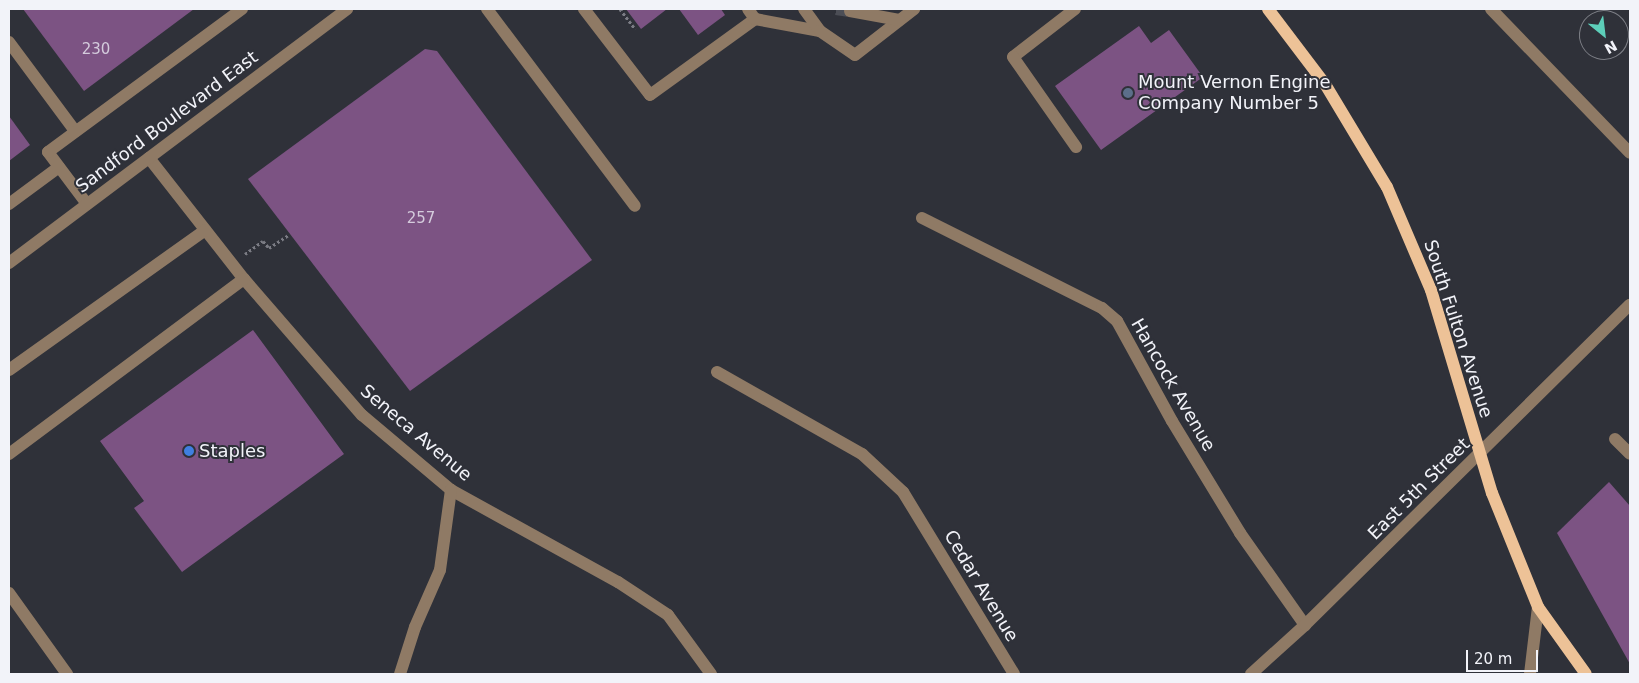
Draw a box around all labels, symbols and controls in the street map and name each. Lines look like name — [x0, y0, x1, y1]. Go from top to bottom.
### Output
north arrow — [1579, 10, 1629, 60]
text: N — [1602, 37, 1620, 57]
house number: 230 — [82, 41, 110, 59]
street label: Sandford Boulevard East — [72, 46, 262, 198]
place label: Mount Vernon Engine Company Number 5 — [1138, 72, 1330, 115]
marker: Mount Vernon Engine Company Number 5 — [1122, 87, 1134, 99]
house number: 257 — [407, 210, 435, 228]
street label: South Fulton Avenue — [1419, 237, 1497, 421]
street label: Hancock Avenue — [1126, 315, 1220, 455]
street label: Seneca Avenue — [356, 380, 476, 486]
street label: East 5th Street — [1364, 434, 1474, 544]
place label: Staples — [199, 440, 265, 462]
marker: Staples — [183, 445, 195, 457]
street label: Cedar Avenue — [939, 526, 1023, 646]
scale bar — [1469, 640, 1542, 672]
text: 20 m — [1474, 650, 1512, 668]

